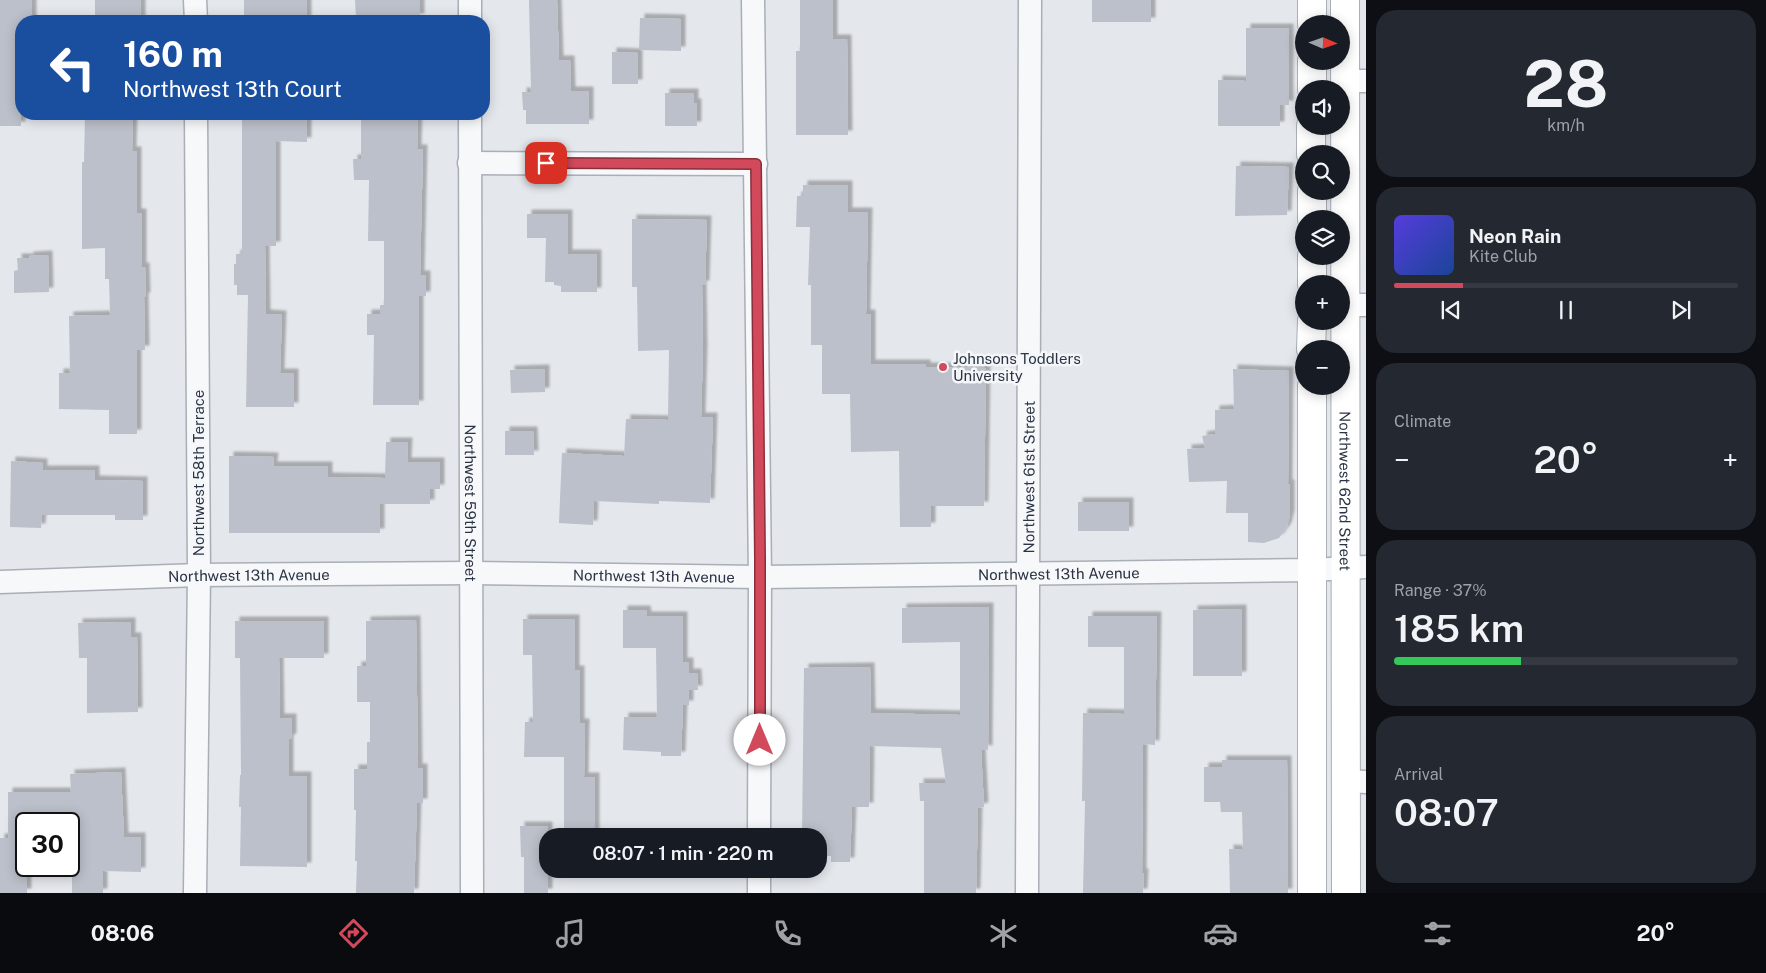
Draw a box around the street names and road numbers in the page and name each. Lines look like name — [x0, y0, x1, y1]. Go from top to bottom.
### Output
street label: Northwest 58th Terrace — [190, 390, 207, 556]
street label: Northwest 61st Street — [1020, 400, 1037, 553]
street label: Northwest 62nd Street — [1337, 411, 1354, 571]
street label: Northwest 59th Street — [462, 424, 480, 582]
street label: Northwest 13th Avenue — [978, 564, 1140, 583]
street label: Northwest 13th Avenue — [168, 566, 330, 585]
street label: Northwest 13th Avenue — [573, 566, 735, 585]

